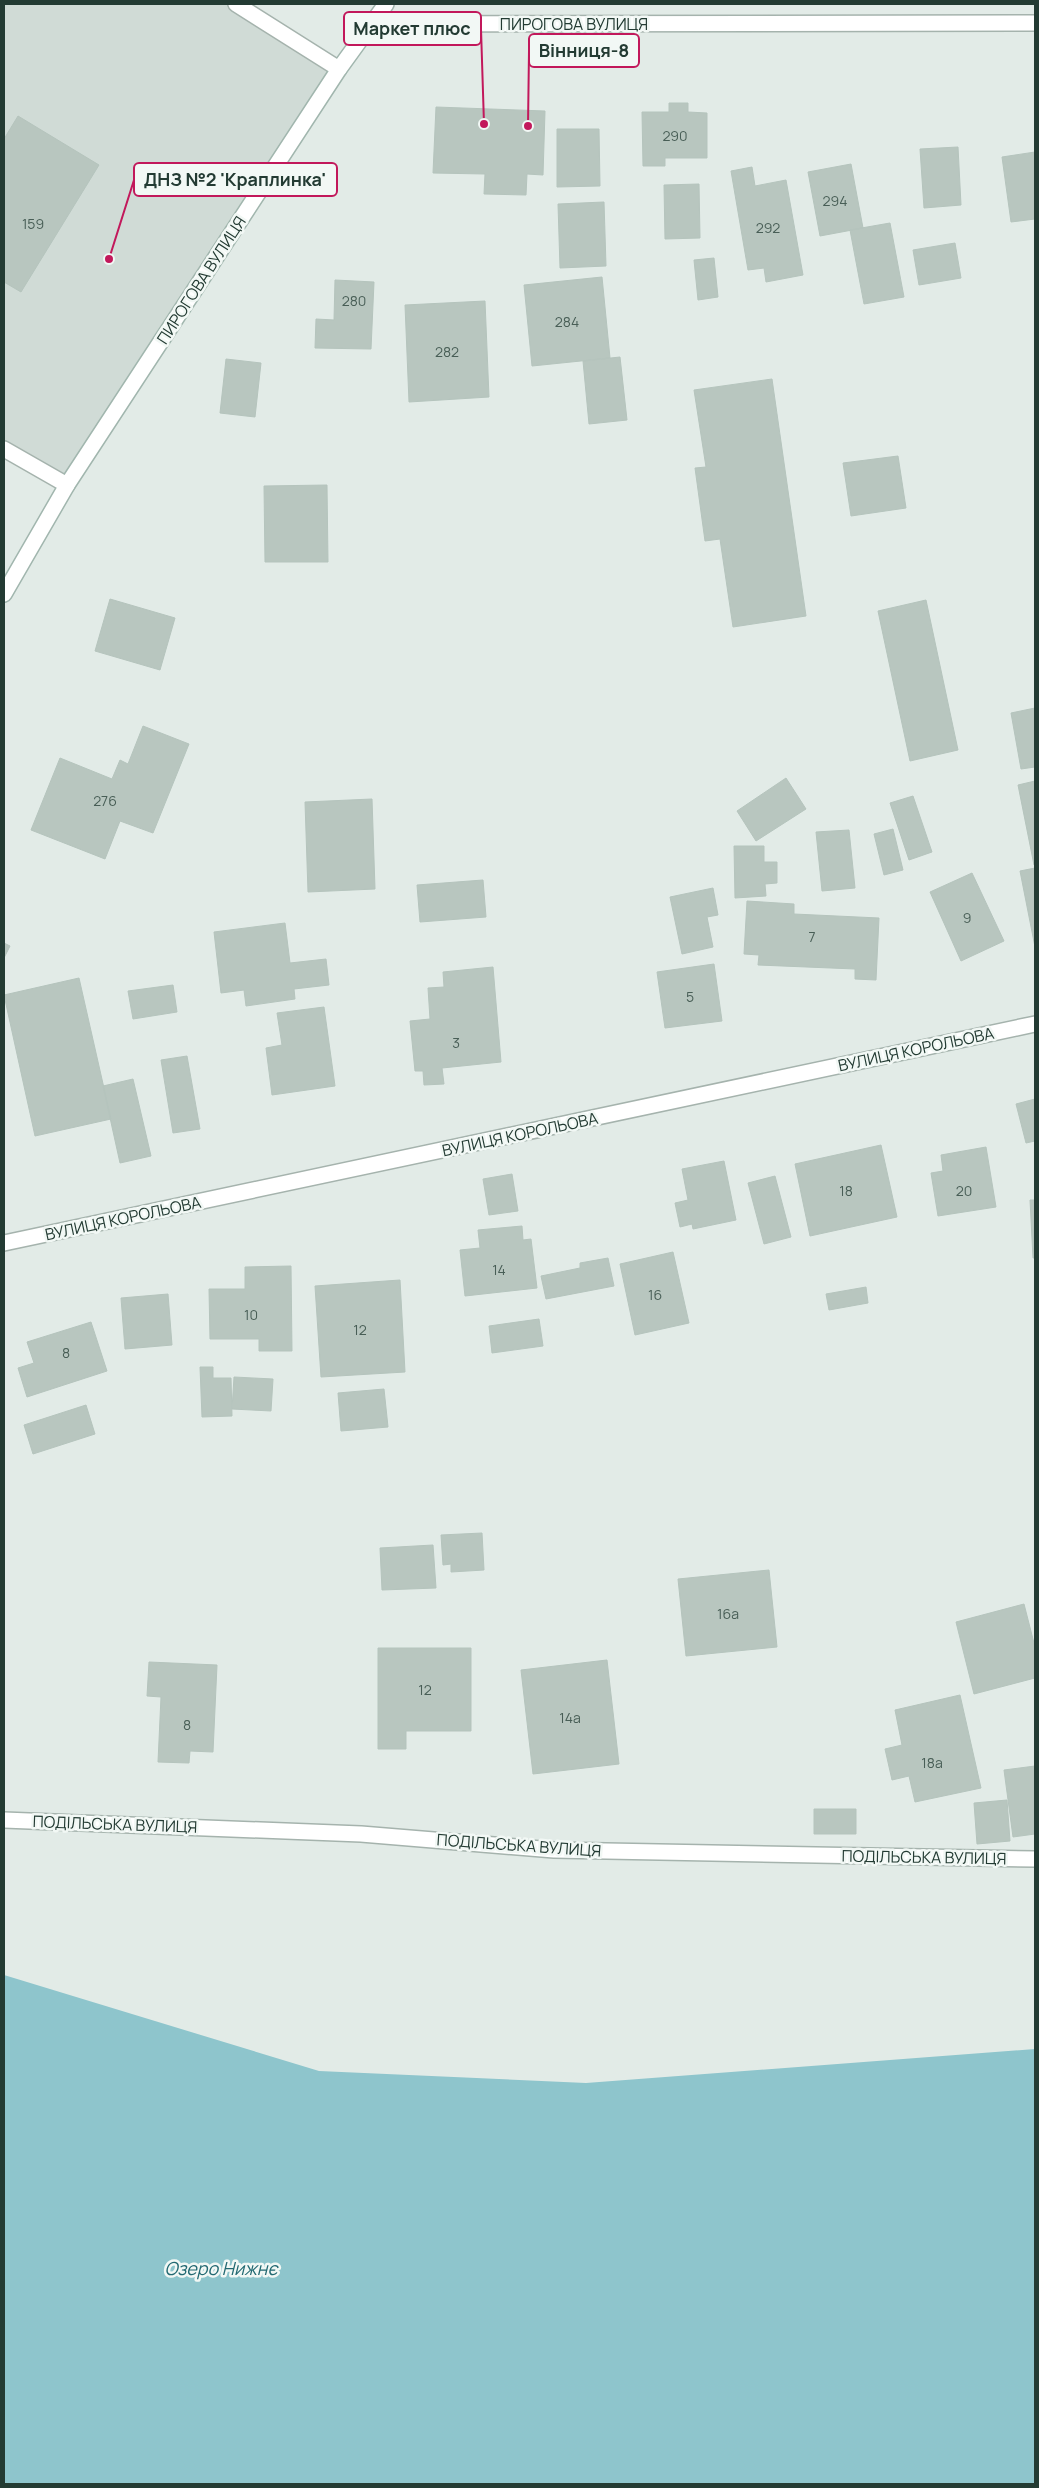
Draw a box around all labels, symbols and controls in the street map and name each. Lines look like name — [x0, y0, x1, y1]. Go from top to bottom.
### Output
callout: Маркет плюс — [344, 12, 481, 45]
street label: ПИРОГОВА ВУЛИЦЯ — [500, 13, 648, 35]
text: Маркет плюс — [353, 16, 471, 40]
callout: Вінниця-8 — [529, 34, 639, 67]
text: Вінниця-8 — [539, 38, 629, 62]
house number: 290 — [662, 126, 688, 145]
callout: ДНЗ №2 'Краплинка' — [134, 163, 337, 196]
text: ДНЗ №2 'Краплинка' — [144, 167, 326, 191]
house number: 294 — [823, 191, 847, 210]
street label: ПИРОГОВА ВУЛИЦЯ — [151, 212, 251, 348]
house number: 159 — [22, 214, 44, 233]
house number: 292 — [756, 218, 780, 237]
house number: 280 — [342, 291, 366, 310]
house number: 284 — [555, 312, 579, 331]
house number: 282 — [435, 342, 459, 361]
house number: 276 — [93, 791, 117, 810]
house number: 9 — [963, 908, 971, 927]
house number: 7 — [808, 927, 816, 946]
house number: 5 — [686, 987, 694, 1006]
street label: ВУЛИЦЯ КОРОЛЬОВА — [836, 1022, 996, 1076]
house number: 3 — [452, 1033, 460, 1052]
street label: ВУЛИЦЯ КОРОЛЬОВА — [440, 1107, 600, 1161]
house number: 18 — [839, 1181, 853, 1200]
house number: 20 — [956, 1181, 972, 1200]
street label: ВУЛИЦЯ КОРОЛЬОВА — [43, 1191, 203, 1245]
house number: 14 — [492, 1260, 506, 1279]
house number: 16 — [648, 1285, 662, 1304]
house number: 10 — [244, 1305, 258, 1324]
house number: 12 — [353, 1320, 367, 1339]
house number: 8 — [62, 1343, 70, 1362]
house number: 16а — [717, 1604, 739, 1623]
house number: 12 — [418, 1680, 432, 1699]
house number: 14а — [559, 1708, 581, 1727]
house number: 8 — [183, 1715, 191, 1734]
house number: 18а — [921, 1753, 943, 1772]
street label: ПОДІЛЬСЬКА ВУЛИЦЯ — [32, 1810, 198, 1838]
street label: ПОДІЛЬСЬКА ВУЛИЦЯ — [436, 1828, 602, 1862]
street label: ПОДІЛЬСЬКА ВУЛИЦЯ — [841, 1845, 1007, 1869]
water label: Озеро Нижнє — [165, 2256, 280, 2280]

